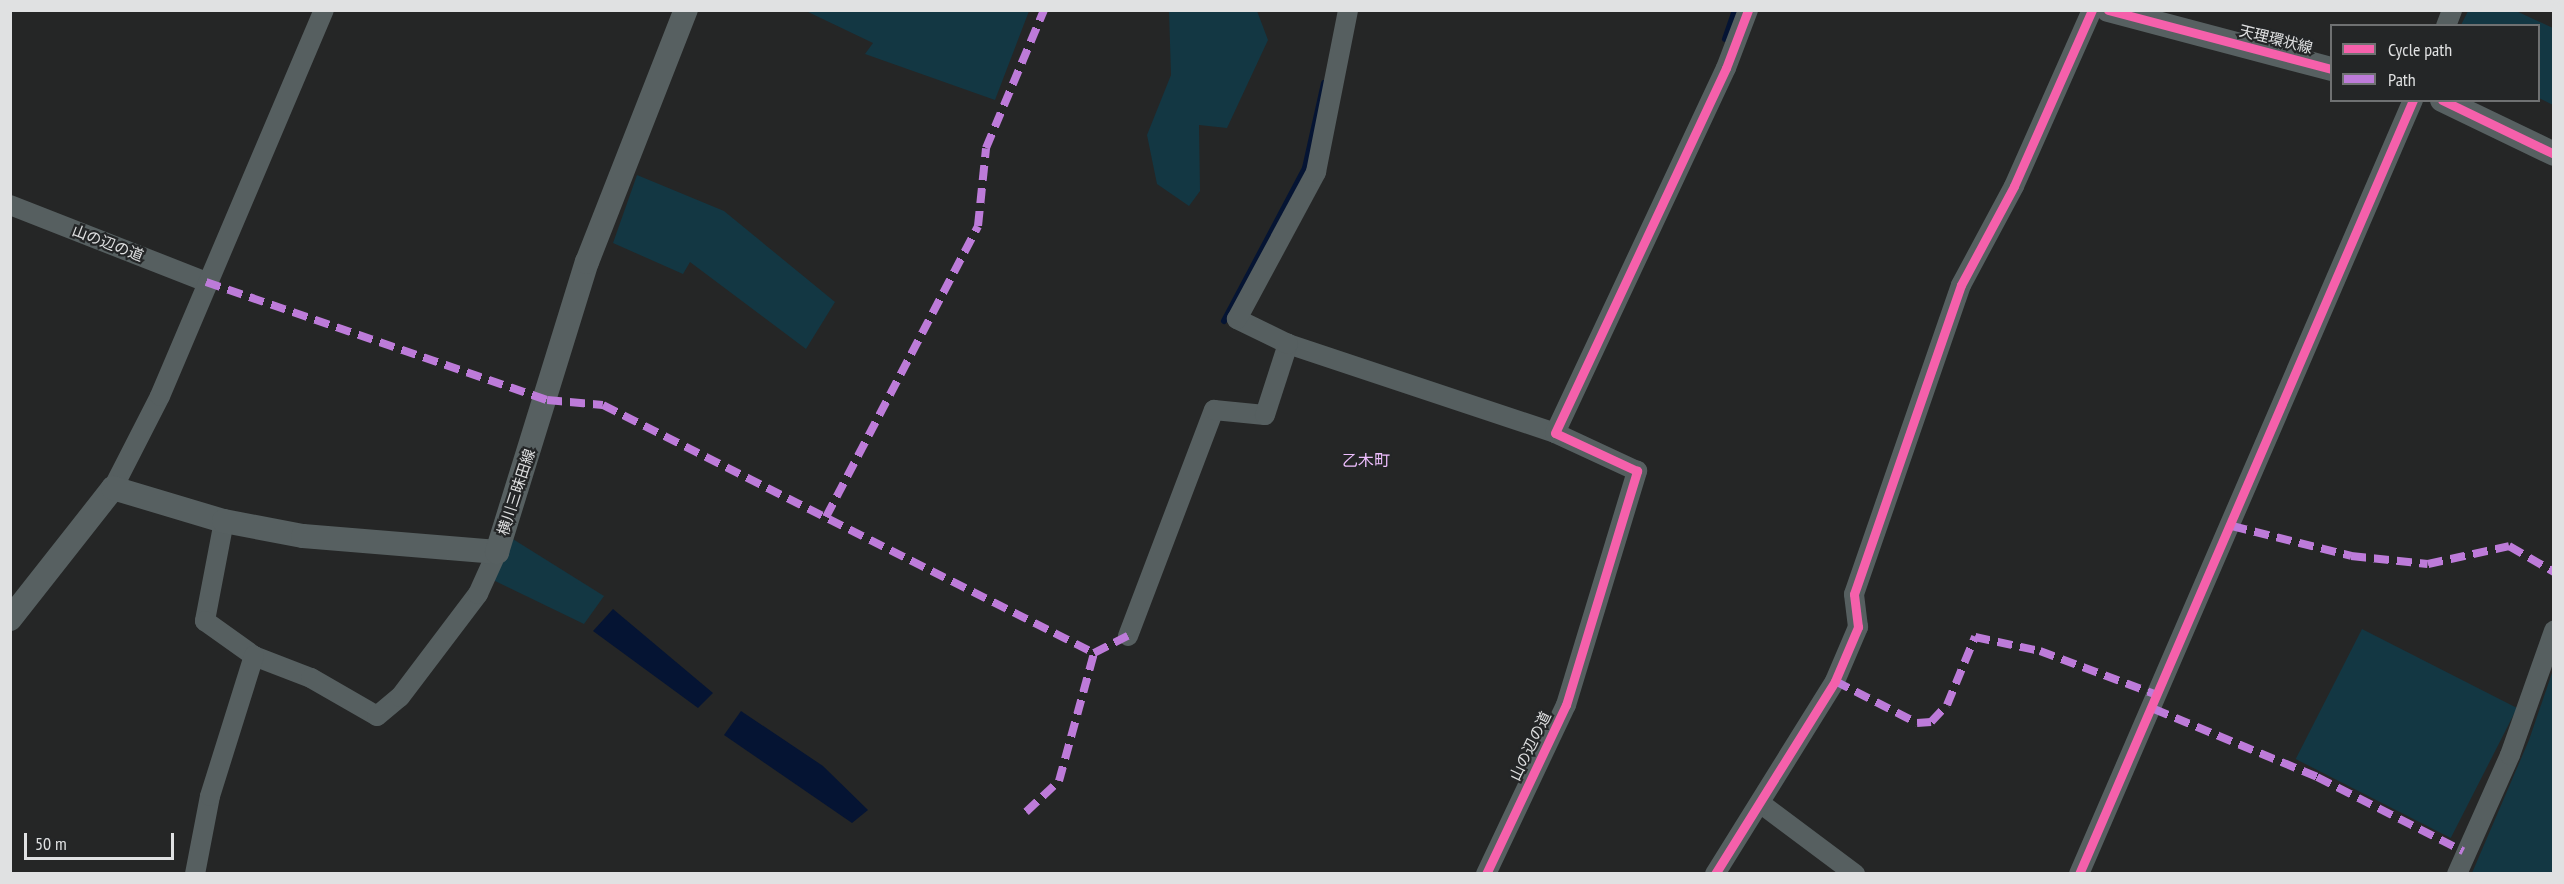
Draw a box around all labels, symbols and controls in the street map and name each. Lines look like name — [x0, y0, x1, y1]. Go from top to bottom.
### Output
street label: 天理環状線 — [2237, 21, 2315, 57]
legend — [2330, 24, 2540, 102]
text: Cycle path — [2388, 38, 2452, 61]
text: Path — [2388, 68, 2416, 91]
street label: 山の辺の道 — [70, 221, 146, 265]
street label: 横川三昧田線 — [494, 446, 538, 538]
district label: 乙木町 — [1342, 450, 1390, 470]
street label: 山の辺の道 — [1505, 708, 1555, 784]
scale bar — [27, 821, 177, 859]
text: 50 m — [35, 832, 67, 855]

